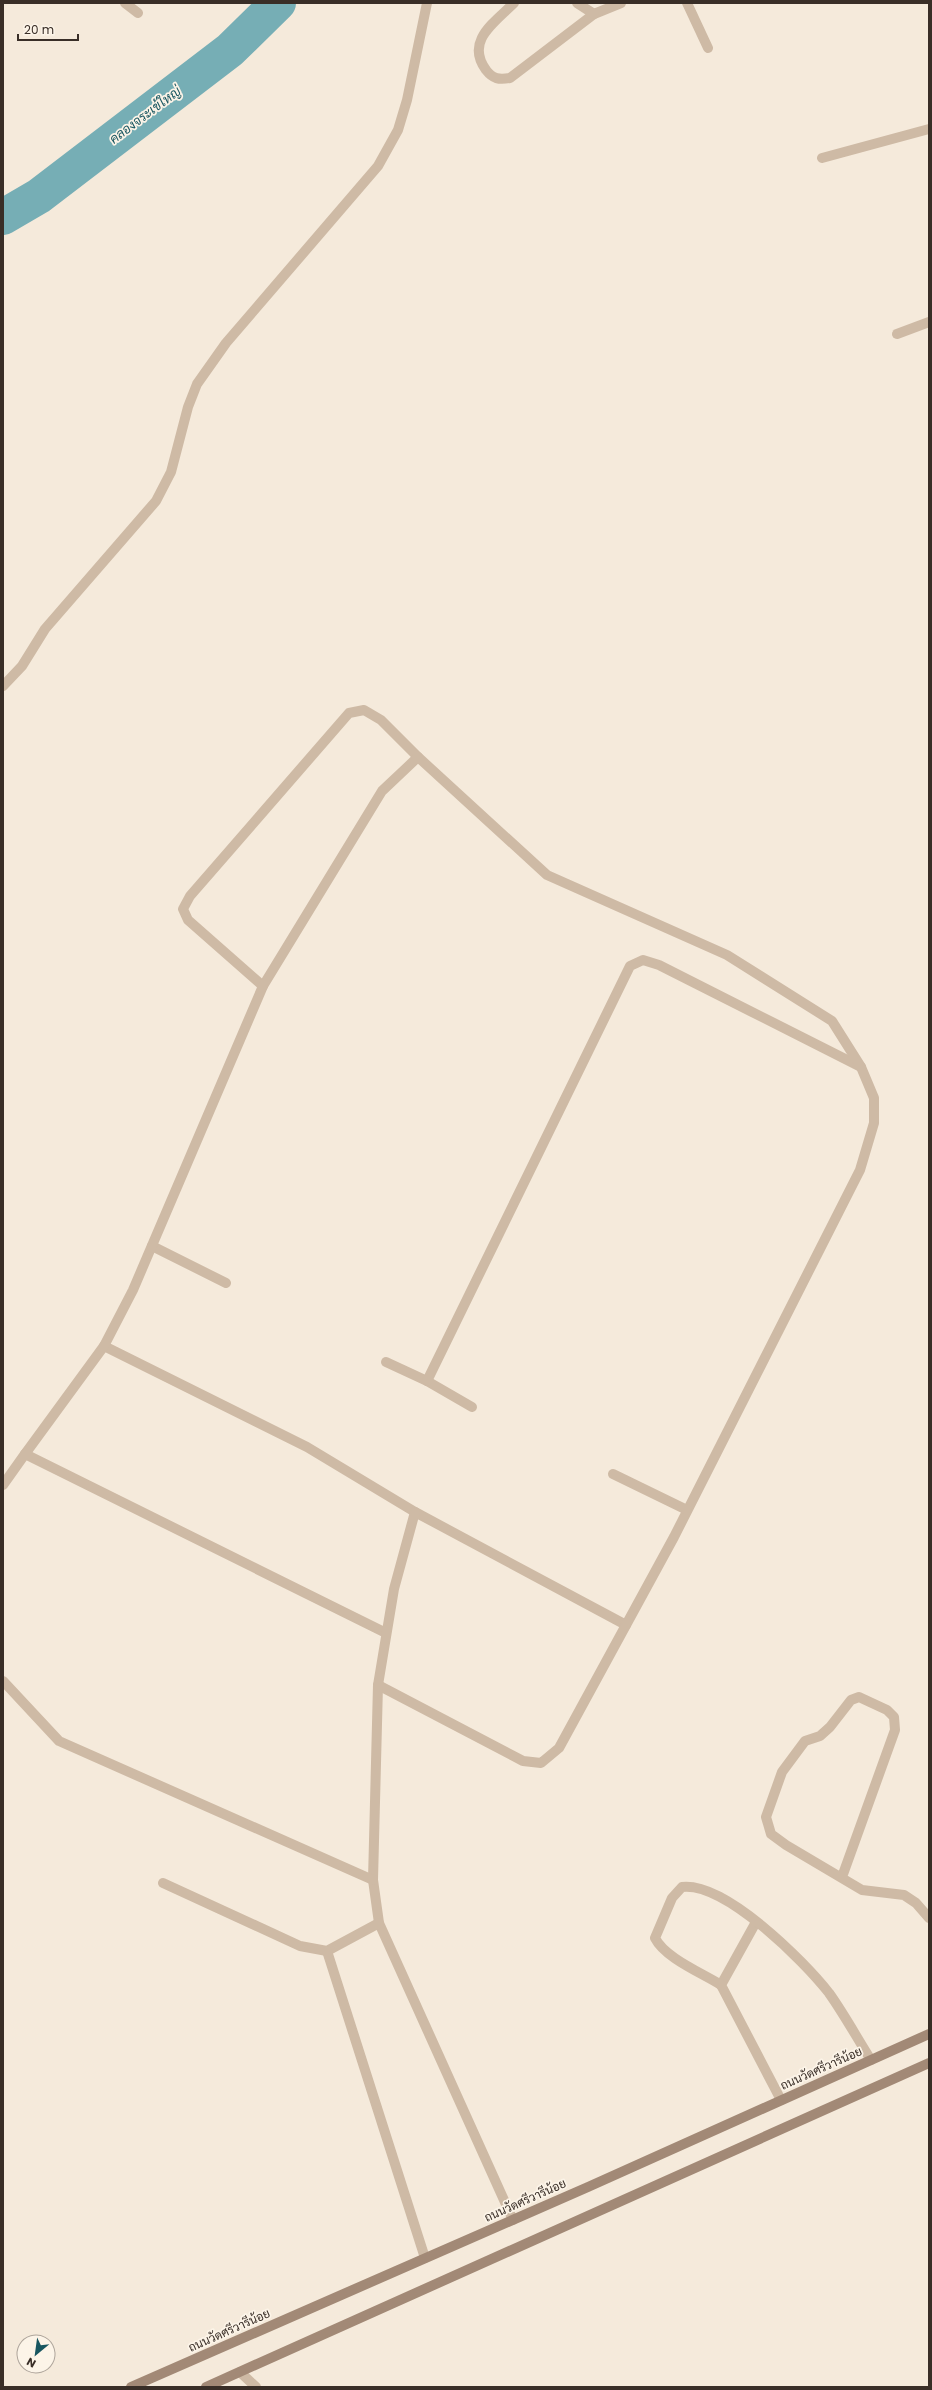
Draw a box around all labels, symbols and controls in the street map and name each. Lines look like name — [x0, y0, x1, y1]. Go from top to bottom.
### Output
scale bar — [18, 16, 78, 42]
text: 20 m — [24, 21, 54, 38]
water label: คลองจระเข้ใหญ่ — [105, 81, 186, 148]
street label: ถนนวัดศรีวารีน้อย — [777, 2042, 865, 2094]
street label: ถนนวัดศรีวารีน้อย — [481, 2174, 569, 2226]
street label: ถนนวัดศรีวารีน้อย — [185, 2304, 273, 2356]
north arrow — [16, 2334, 56, 2374]
text: N — [24, 2354, 39, 2372]

